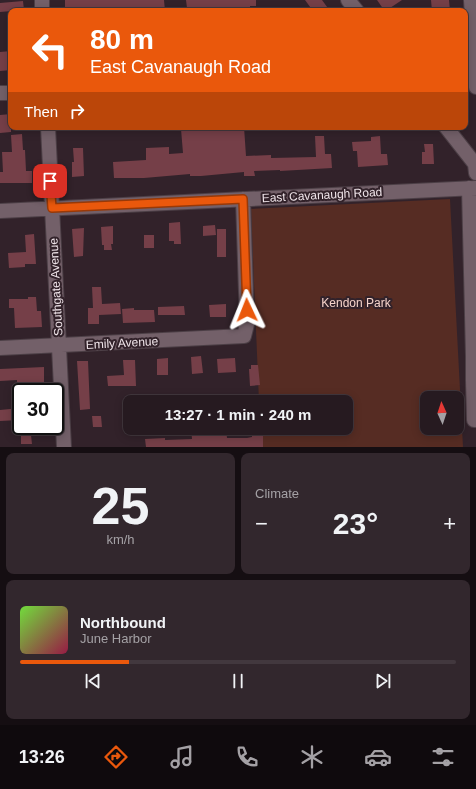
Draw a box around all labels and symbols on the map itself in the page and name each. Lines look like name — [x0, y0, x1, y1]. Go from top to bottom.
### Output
pin — [33, 164, 67, 198]
street label: East Cavanaugh Road — [261, 185, 383, 205]
street label: Southgate Avenue — [46, 237, 66, 336]
position arrow — [226, 289, 268, 331]
park label: Kendon Park — [321, 296, 392, 310]
street label: Emily Avenue — [85, 334, 159, 352]
speed limit sign: 30 — [12, 383, 64, 435]
north arrow — [420, 391, 464, 435]

